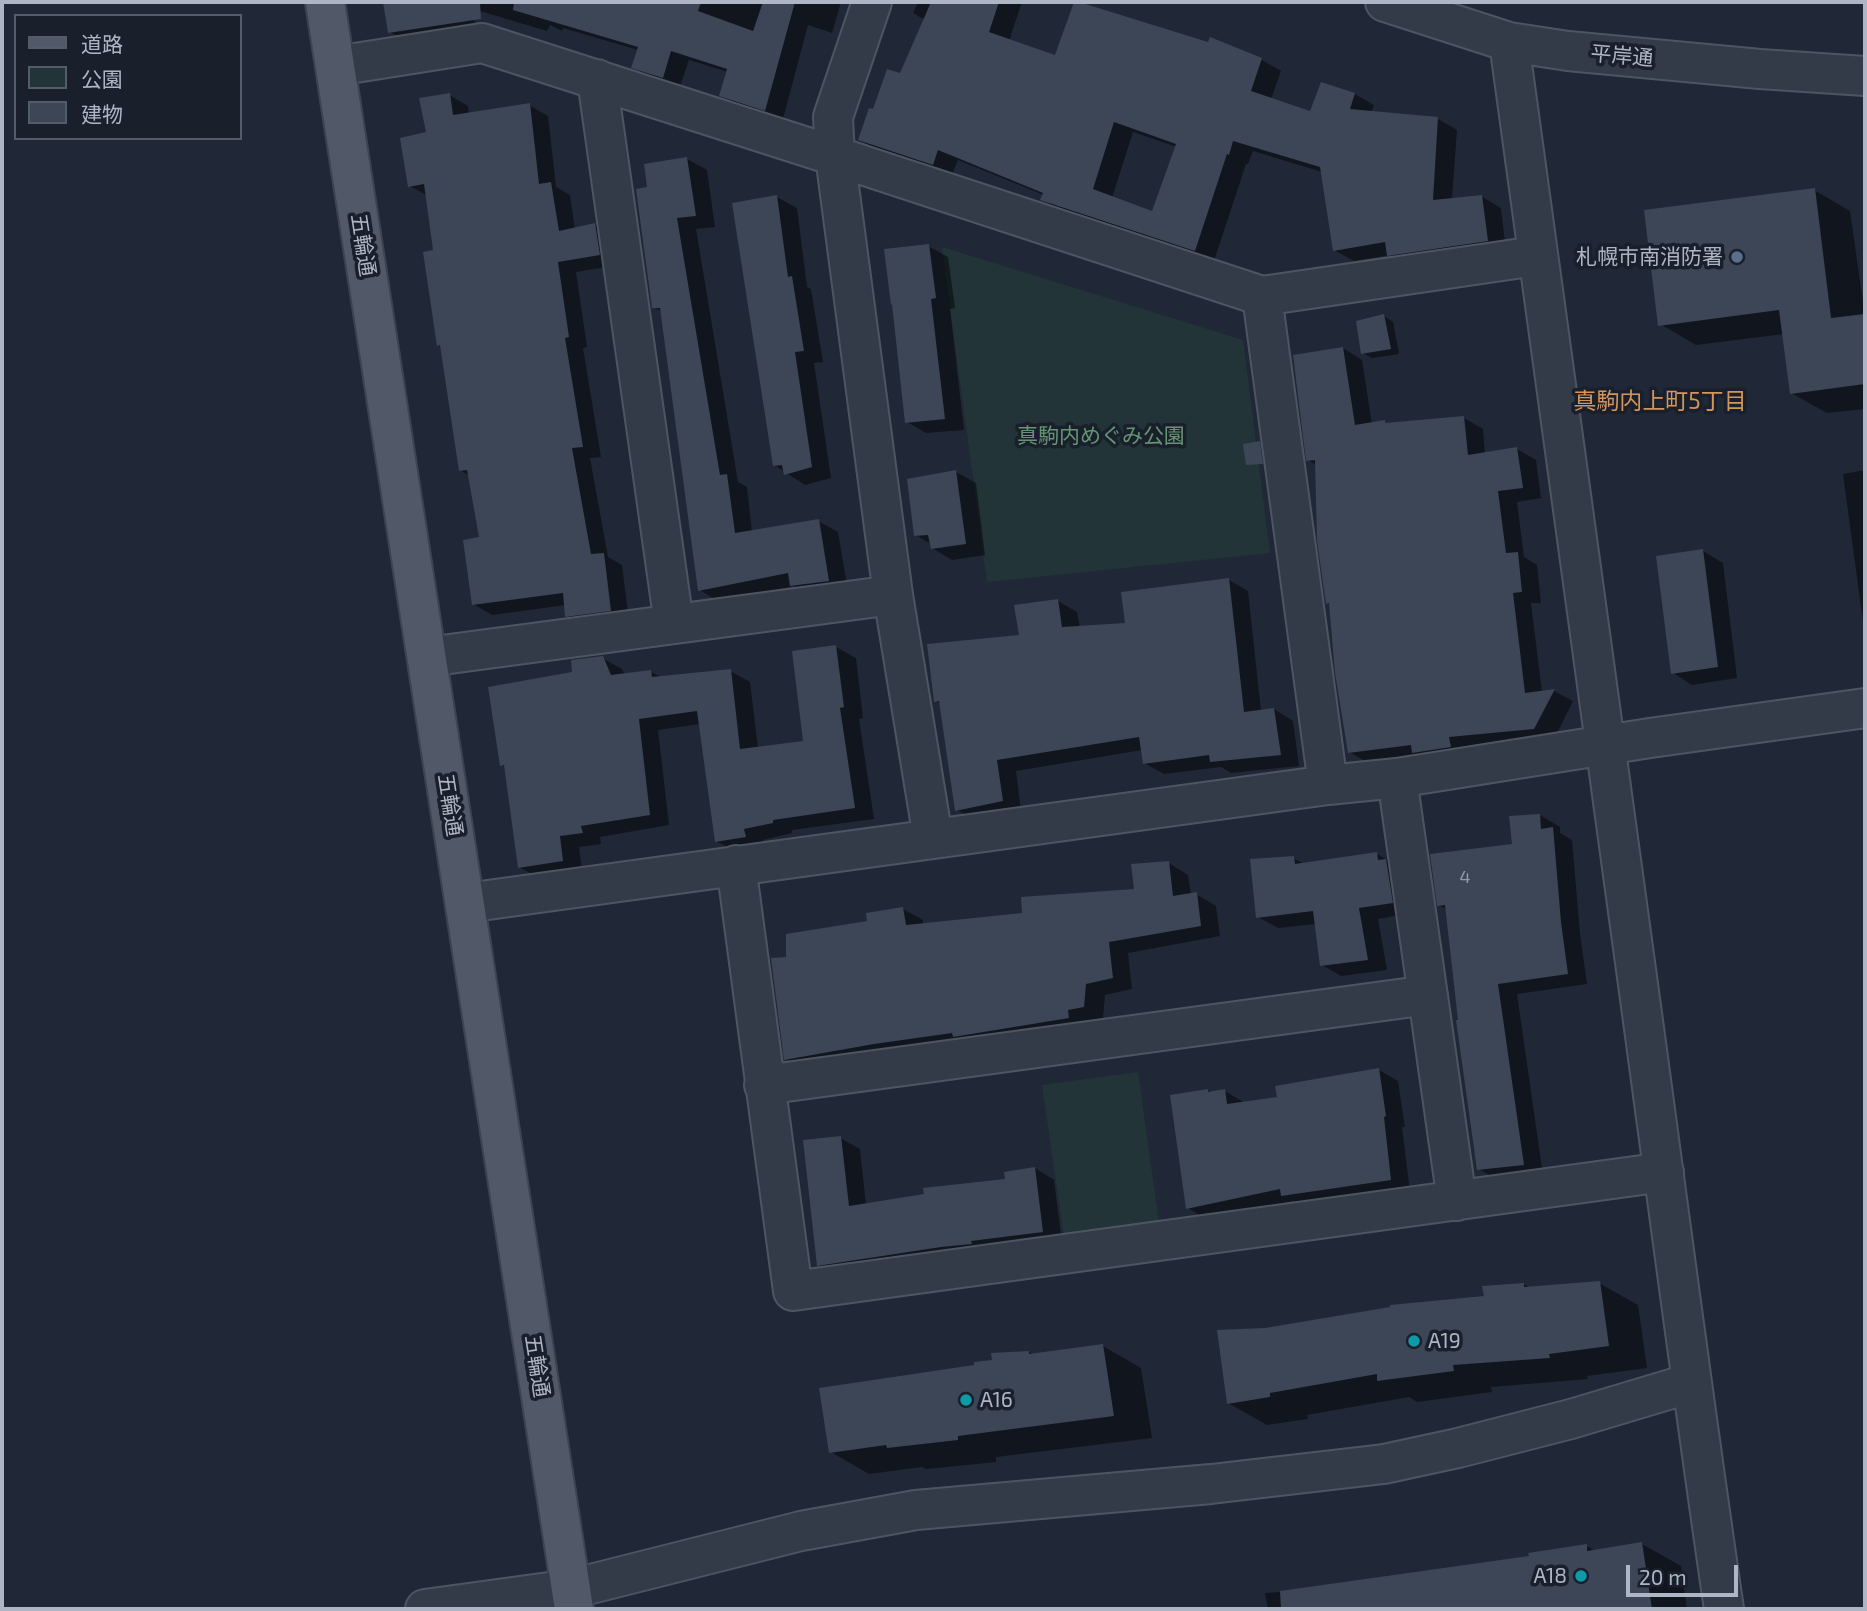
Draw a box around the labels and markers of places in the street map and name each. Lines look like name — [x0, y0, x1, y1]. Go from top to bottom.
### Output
place label: 札幌市南消防署 — [1576, 244, 1723, 270]
marker: 札幌市南消防署 — [1729, 249, 1745, 265]
place label: A19 — [1428, 1328, 1461, 1354]
marker: A19 — [1406, 1333, 1422, 1349]
place label: A16 — [980, 1387, 1013, 1413]
marker: A16 — [958, 1392, 974, 1408]
place label: A18 — [1534, 1563, 1567, 1589]
marker: A18 — [1573, 1568, 1589, 1584]

